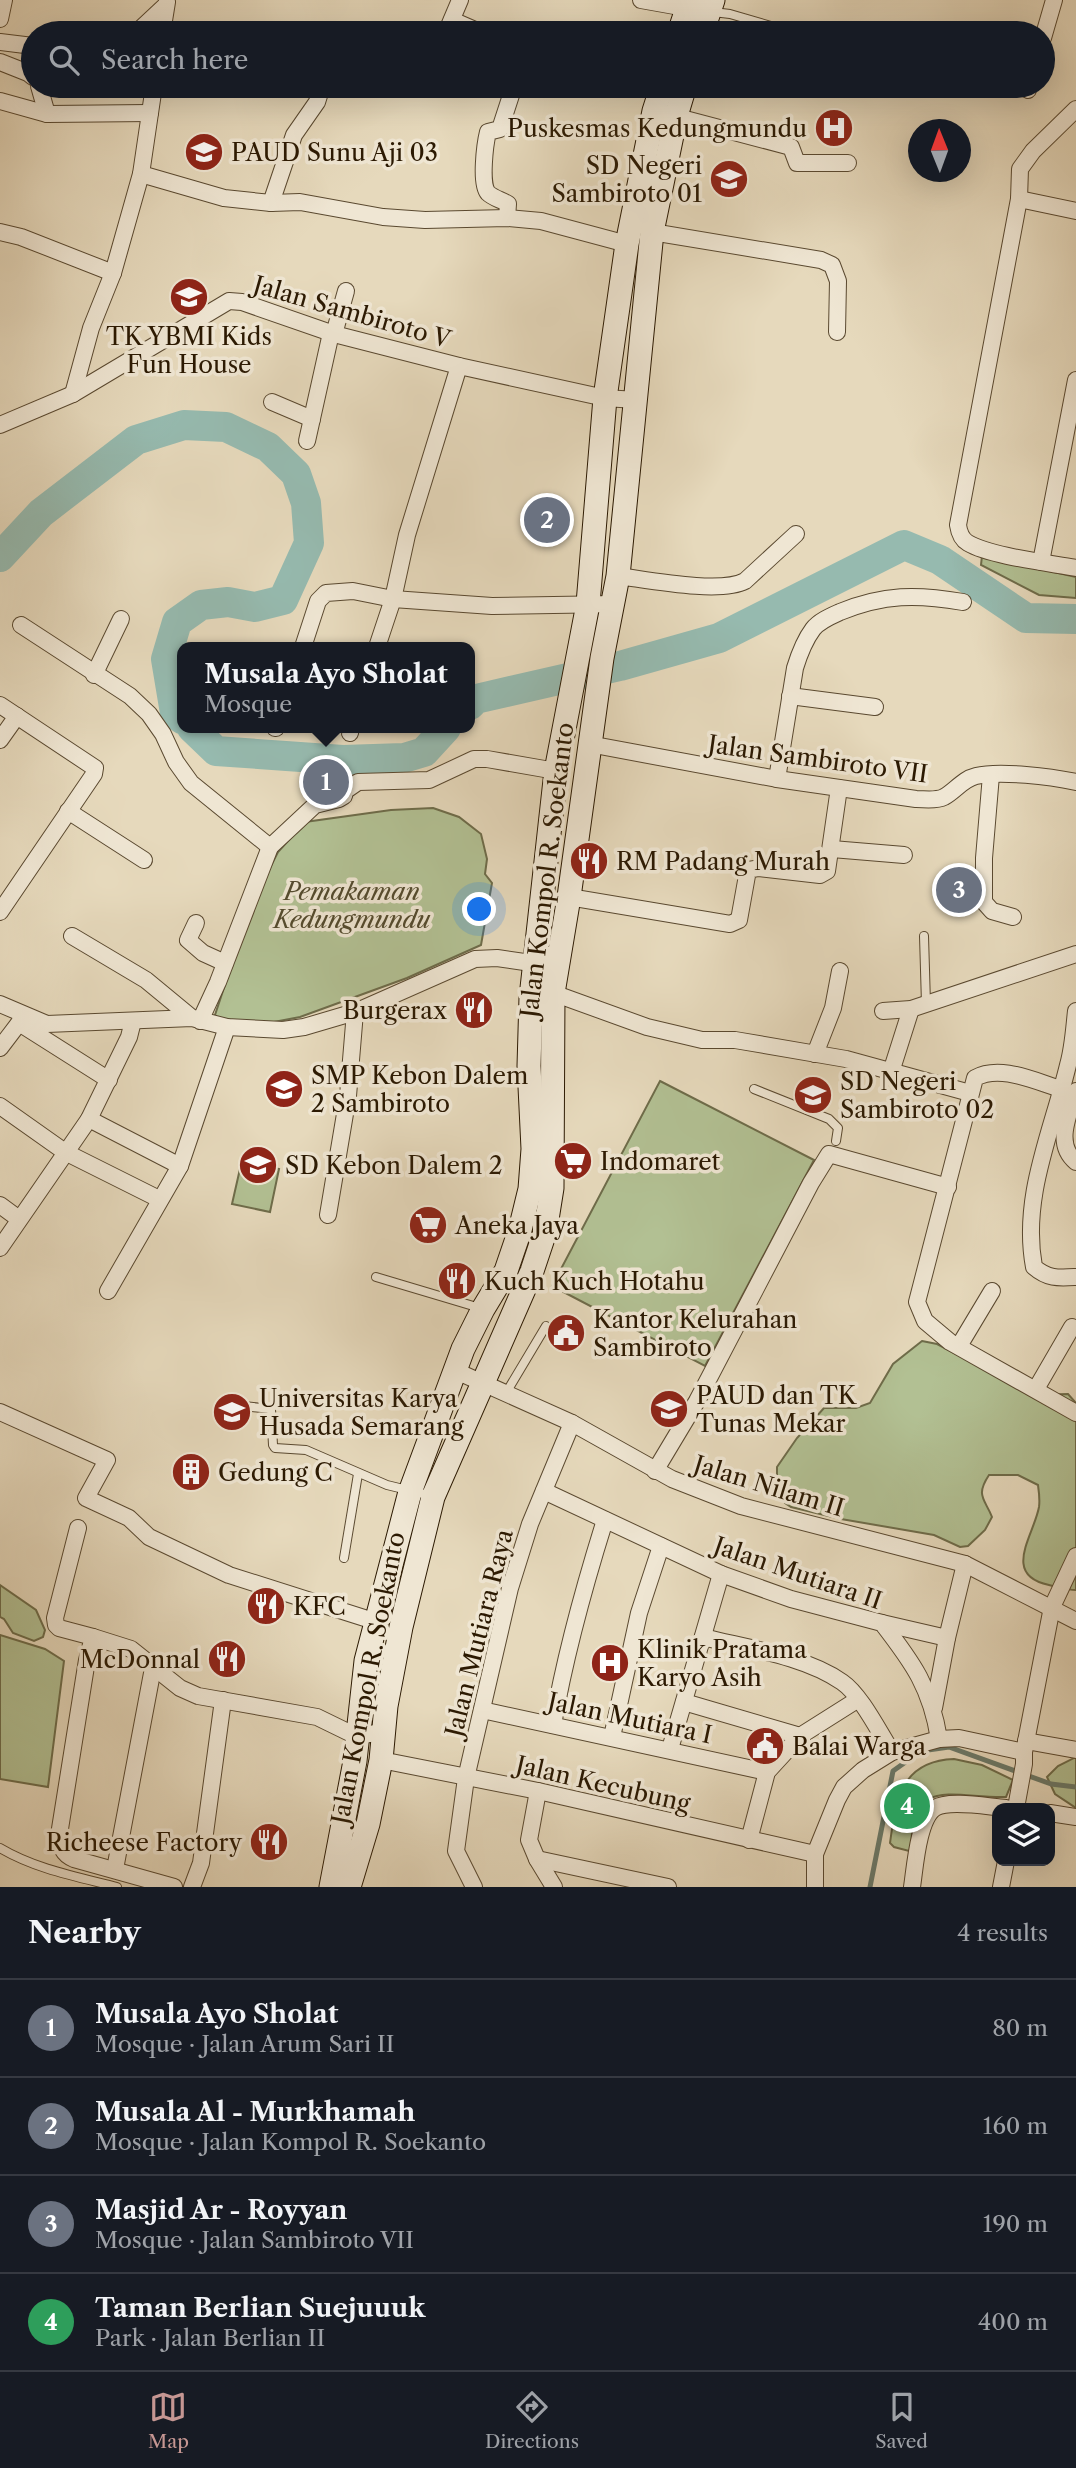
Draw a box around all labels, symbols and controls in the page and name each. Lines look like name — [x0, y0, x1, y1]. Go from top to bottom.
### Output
search box — [21, 21, 1055, 98]
icon: search — [45, 41, 83, 79]
text: Search here — [101, 44, 248, 76]
hospital icon: Puskesmas Kedungmundu — [813, 107, 855, 149]
place label: Puskesmas Kedungmundu — [507, 114, 807, 143]
north arrow — [908, 119, 971, 182]
school or university icon: PAUD Sunu Aji 03 — [183, 131, 225, 173]
place label: PAUD Sunu Aji 03 — [231, 138, 438, 167]
place label: SD Negeri Sambiroto 01 — [552, 151, 702, 208]
school or university icon: SD Negeri Sambiroto 01 — [708, 158, 750, 200]
street label: Jalan Sambiroto V — [246, 269, 455, 354]
school or university icon: TK YBMI Kids Fun House — [168, 276, 210, 318]
place label: TK YBMI Kids Fun House — [106, 322, 272, 379]
pin: 2 — [524, 494, 570, 546]
popup — [177, 642, 475, 733]
text: Musala Ayo Sholat — [204, 658, 448, 690]
text: Mosque — [204, 690, 292, 718]
street label: Jalan Kompol R. Soekanto — [514, 721, 579, 1023]
street label: Jalan Sambiroto VII — [702, 729, 930, 789]
pin: 1 — [303, 756, 349, 808]
restaurant icon: RM Padang Murah — [568, 840, 610, 882]
place label: RM Padang Murah — [616, 847, 830, 876]
pin: 3 — [936, 864, 982, 916]
park label: Pemakaman Kedungmundu — [272, 877, 431, 934]
your location — [462, 892, 496, 926]
restaurant icon: Burgerax — [453, 989, 495, 1031]
place label: Burgerax — [343, 996, 447, 1025]
place label: SMP Kebon Dalem 2 Sambiroto — [311, 1061, 528, 1118]
place label: SD Negeri Sambiroto 02 — [840, 1067, 994, 1124]
school or university icon: SMP Kebon Dalem 2 Sambiroto — [263, 1068, 305, 1110]
school or university icon: SD Negeri Sambiroto 02 — [792, 1074, 834, 1116]
supermarket icon: Indomaret — [552, 1140, 594, 1182]
school or university icon: SD Kebon Dalem 2 — [237, 1144, 279, 1186]
place label: Indomaret — [600, 1147, 721, 1176]
place label: SD Kebon Dalem 2 — [285, 1151, 503, 1180]
supermarket icon: Aneka Jaya — [407, 1204, 449, 1246]
place label: Aneka Jaya — [454, 1211, 579, 1240]
restaurant icon: Kuch Kuch Hotahu — [436, 1260, 478, 1302]
place label: Kuch Kuch Hotahu — [484, 1267, 705, 1296]
place label: Kantor Kelurahan Sambiroto — [593, 1305, 797, 1362]
public building icon: Kantor Kelurahan Sambiroto — [545, 1312, 587, 1354]
place label: PAUD dan TK Tunas Mekar — [696, 1381, 858, 1438]
place label: Universitas Karya Husada Semarang — [259, 1384, 464, 1441]
school or university icon: PAUD dan TK Tunas Mekar — [648, 1388, 690, 1430]
school or university icon: Universitas Karya Husada Semarang — [211, 1391, 253, 1433]
street label: Jalan Nilam II — [687, 1448, 848, 1523]
building icon: Gedung C — [170, 1451, 212, 1493]
place label: Gedung C — [218, 1458, 333, 1487]
street label: Jalan Mutiara Raya — [438, 1526, 519, 1744]
street label: Jalan Kompol R. Soekanto — [325, 1529, 411, 1831]
street label: Jalan Mutiara II — [706, 1529, 886, 1615]
restaurant icon: KFC — [245, 1585, 287, 1627]
place label: KFC — [293, 1592, 346, 1621]
place label: Klinik Pratama Karyo Asih — [637, 1635, 807, 1692]
restaurant icon: McDonnal — [206, 1638, 248, 1680]
hospital icon: Klinik Pratama Karyo Asih — [589, 1642, 631, 1684]
place label: McDonnal — [80, 1645, 200, 1674]
street label: Jalan Mutiara I — [541, 1686, 715, 1750]
public building icon: Balai Warga — [744, 1725, 786, 1767]
place label: Balai Warga — [792, 1732, 926, 1761]
street label: Jalan Kecubung — [509, 1749, 693, 1818]
pin: 4 — [884, 1780, 930, 1832]
map controls — [992, 1803, 1055, 1866]
button: layers — [992, 1803, 1055, 1866]
restaurant icon: Richeese Factory — [248, 1821, 290, 1863]
place label: Richeese Factory — [46, 1828, 243, 1857]
text: Nearby — [28, 1914, 141, 1951]
text: 4 results — [957, 1919, 1048, 1947]
text: Musala Ayo Sholat — [95, 1998, 338, 2030]
text: 1 — [46, 2014, 56, 2042]
text: 80 m — [992, 2014, 1048, 2042]
text: Mosque · Jalan Arum Sari II — [95, 2030, 394, 2058]
text: Musala Al - Murkhamah — [95, 2096, 415, 2128]
text: 2 — [44, 2112, 58, 2140]
text: 160 m — [983, 2112, 1048, 2140]
text: Mosque · Jalan Kompol R. Soekanto — [95, 2128, 486, 2156]
text: Masjid Ar - Royyan — [95, 2194, 347, 2226]
text: 3 — [45, 2210, 58, 2238]
text: 190 m — [983, 2210, 1048, 2238]
text: Mosque · Jalan Sambiroto VII — [95, 2226, 414, 2254]
text: Taman Berlian Suejuuuk — [95, 2292, 425, 2324]
text: 4 — [44, 2308, 58, 2336]
text: 400 m — [978, 2308, 1048, 2336]
text: Park · Jalan Berlian II — [95, 2324, 325, 2352]
tab: Map — [148, 2388, 189, 2453]
tab: Directions — [485, 2388, 579, 2453]
tab: Saved — [875, 2388, 928, 2453]

